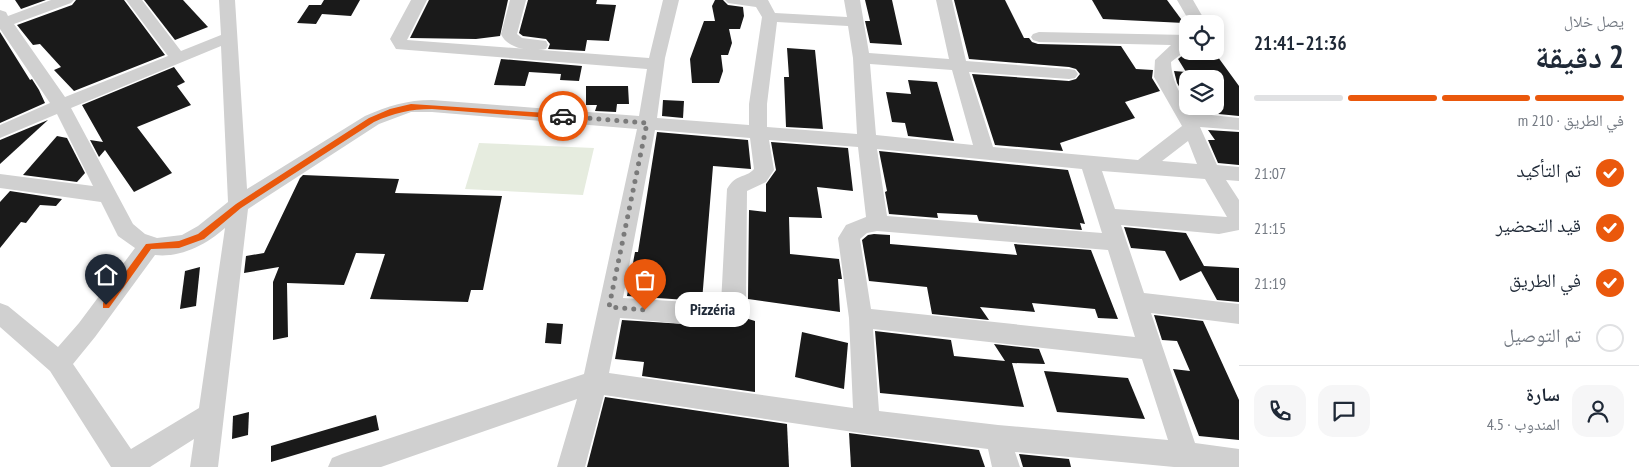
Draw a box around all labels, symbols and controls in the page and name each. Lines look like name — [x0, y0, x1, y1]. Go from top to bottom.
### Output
text: يصل خلال — [1564, 11, 1624, 31]
map controls — [1179, 15, 1224, 115]
button: locate — [1179, 15, 1224, 60]
text: 21:36–21:41 — [1254, 31, 1347, 55]
text: 2 دقيقة — [1535, 35, 1624, 77]
button: layers — [1179, 70, 1224, 115]
courier — [538, 91, 588, 141]
icon: car — [549, 102, 577, 130]
text: في الطريق · 210 m — [1518, 110, 1624, 130]
text: تم التأكيد — [1516, 158, 1581, 182]
icon: check — [1596, 159, 1624, 187]
text: 21:07 — [1254, 163, 1286, 183]
text: قيد التحضير — [1496, 213, 1581, 237]
icon: check — [1596, 214, 1624, 242]
text: 21:15 — [1254, 218, 1286, 238]
pin — [85, 254, 127, 305]
pin — [624, 259, 666, 310]
icon: home — [92, 261, 120, 289]
icon: bag — [631, 266, 659, 294]
text: في الطريق — [1509, 268, 1581, 292]
icon: check — [1596, 269, 1624, 297]
text: 21:19 — [1254, 273, 1286, 293]
callout: Pizzéria — [675, 292, 750, 328]
text: Pizzéria — [690, 299, 735, 319]
text: تم التوصيل — [1503, 323, 1581, 347]
text: سارة — [1526, 382, 1560, 406]
button: phone — [1254, 385, 1306, 437]
button: chat — [1318, 385, 1370, 437]
button: person — [1572, 385, 1624, 437]
text: المندوب · 4.5 — [1487, 414, 1560, 434]

